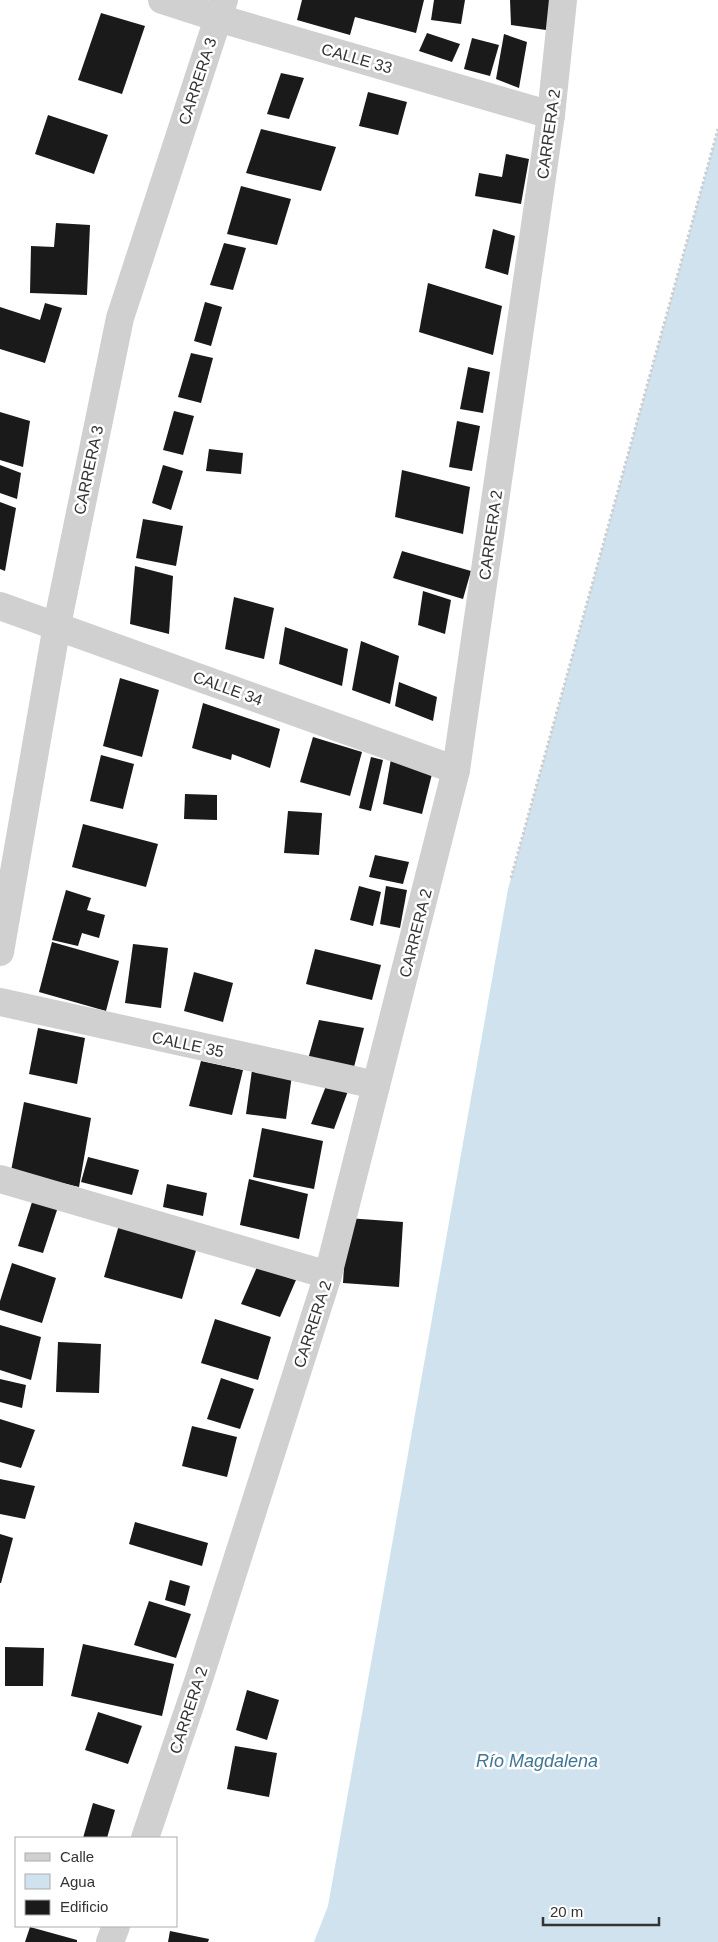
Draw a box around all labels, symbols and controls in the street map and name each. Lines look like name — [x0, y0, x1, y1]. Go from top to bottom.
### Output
street label: CARRERA 3 — [175, 35, 220, 127]
street label: CALLE 33 — [319, 40, 394, 77]
street label: CARRERA 2 — [534, 88, 563, 180]
street label: CARRERA 3 — [71, 424, 106, 516]
street label: CARRERA 2 — [476, 489, 505, 581]
street label: CALLE 34 — [191, 668, 265, 709]
street label: CARRERA 2 — [396, 887, 435, 979]
street label: CALLE 35 — [150, 1029, 225, 1060]
street label: CARRERA 2 — [290, 1278, 335, 1370]
street label: CARRERA 2 — [166, 1664, 211, 1756]
water label: Río Magdalena — [476, 1751, 598, 1771]
legend — [15, 1837, 178, 1927]
text: Calle — [60, 1848, 94, 1865]
text: Agua — [60, 1873, 96, 1890]
scale bar — [543, 1894, 659, 1926]
text: Edificio — [60, 1898, 108, 1915]
text: 20 m — [550, 1903, 583, 1920]

